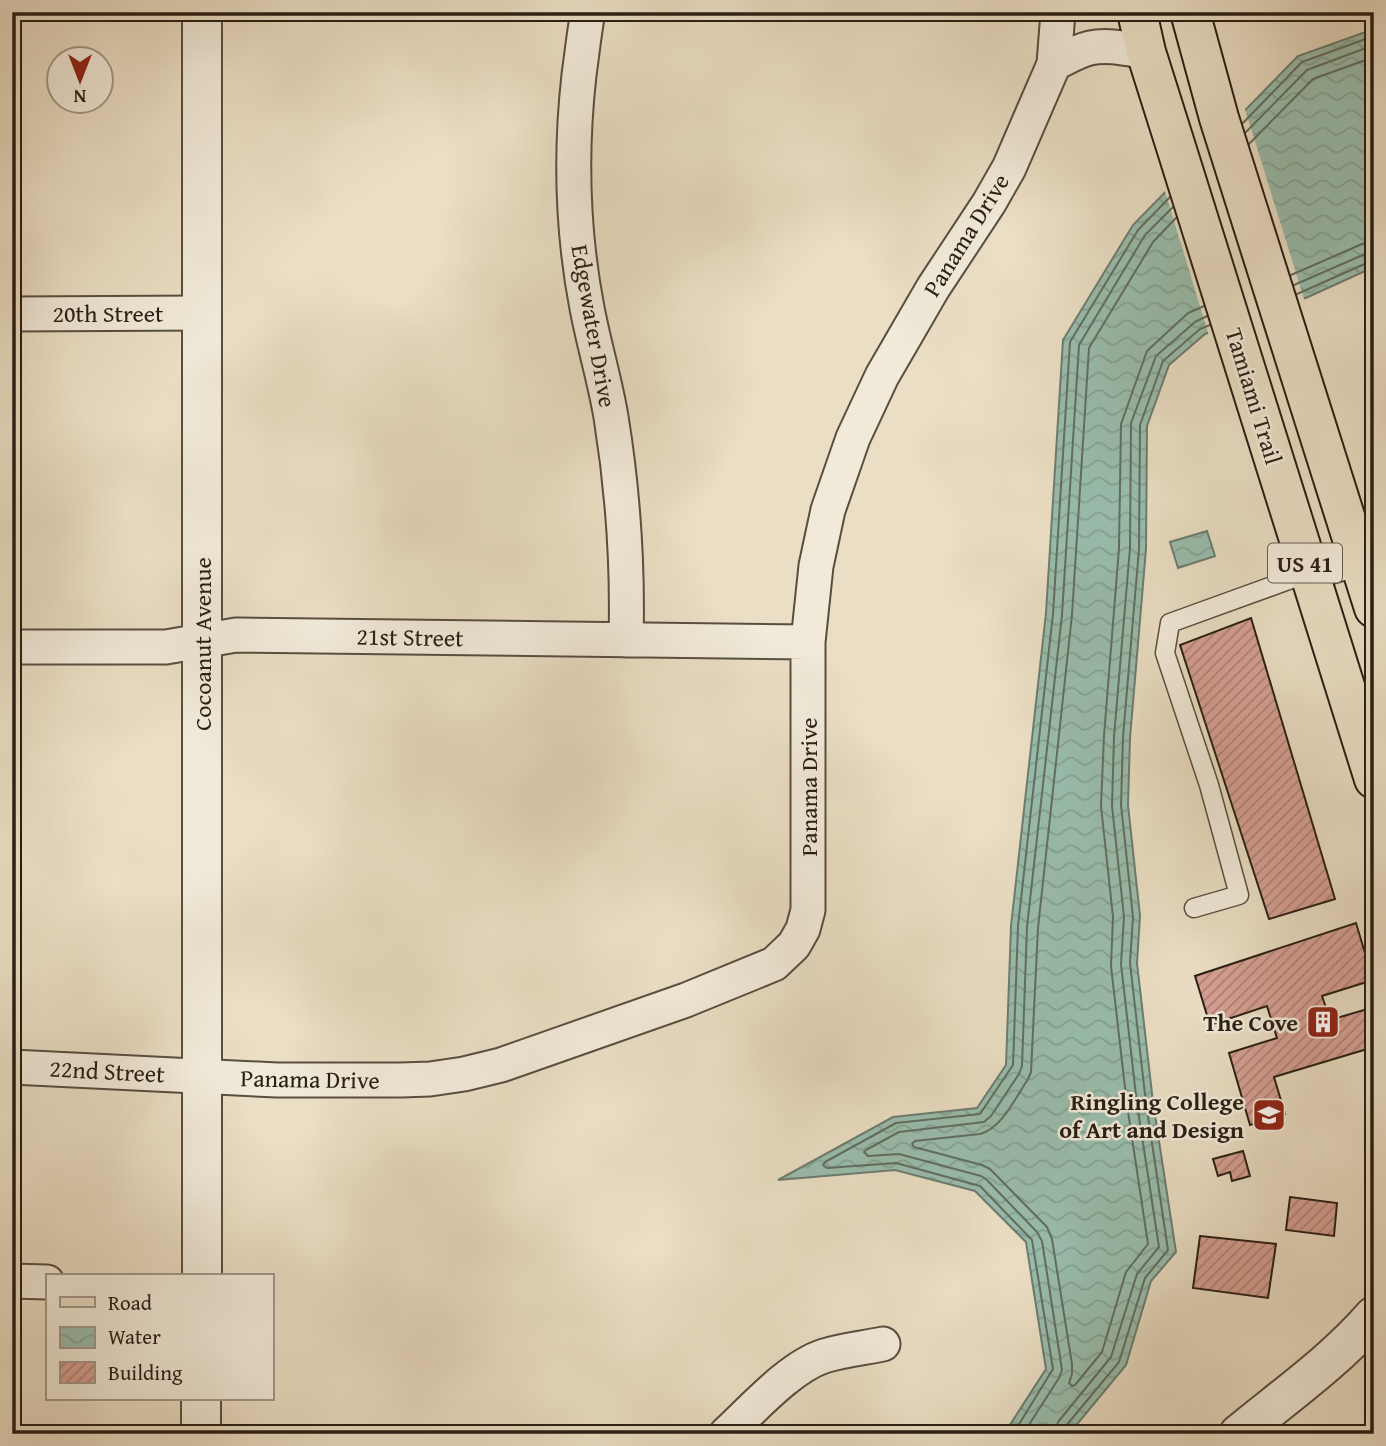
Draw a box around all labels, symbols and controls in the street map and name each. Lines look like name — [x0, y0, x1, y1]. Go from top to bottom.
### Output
north arrow — [46, 46, 116, 116]
text: N — [73, 83, 86, 111]
street label: Panama Drive — [914, 167, 1018, 303]
street label: Edgewater Drive — [562, 242, 626, 410]
street label: 20th Street — [52, 296, 164, 331]
street label: Tamiami Trail — [1217, 323, 1291, 469]
road number: US 41 — [1268, 544, 1342, 582]
street label: Cocoanut Avenue — [185, 557, 220, 731]
street label: 21st Street — [356, 619, 464, 655]
street label: Panama Drive — [791, 717, 826, 857]
building icon: The Cove — [1304, 1003, 1342, 1041]
place label: The Cove — [1203, 1005, 1298, 1040]
street label: 22nd Street — [48, 1051, 166, 1092]
street label: Panama Drive — [240, 1060, 380, 1098]
place label: Ringling College of Art and Design — [1059, 1084, 1244, 1147]
school or university icon: Ringling College of Art and Design — [1250, 1096, 1288, 1134]
legend — [46, 1274, 273, 1400]
text: Road — [108, 1287, 153, 1318]
text: Water — [108, 1321, 161, 1352]
text: Building — [108, 1357, 183, 1388]

